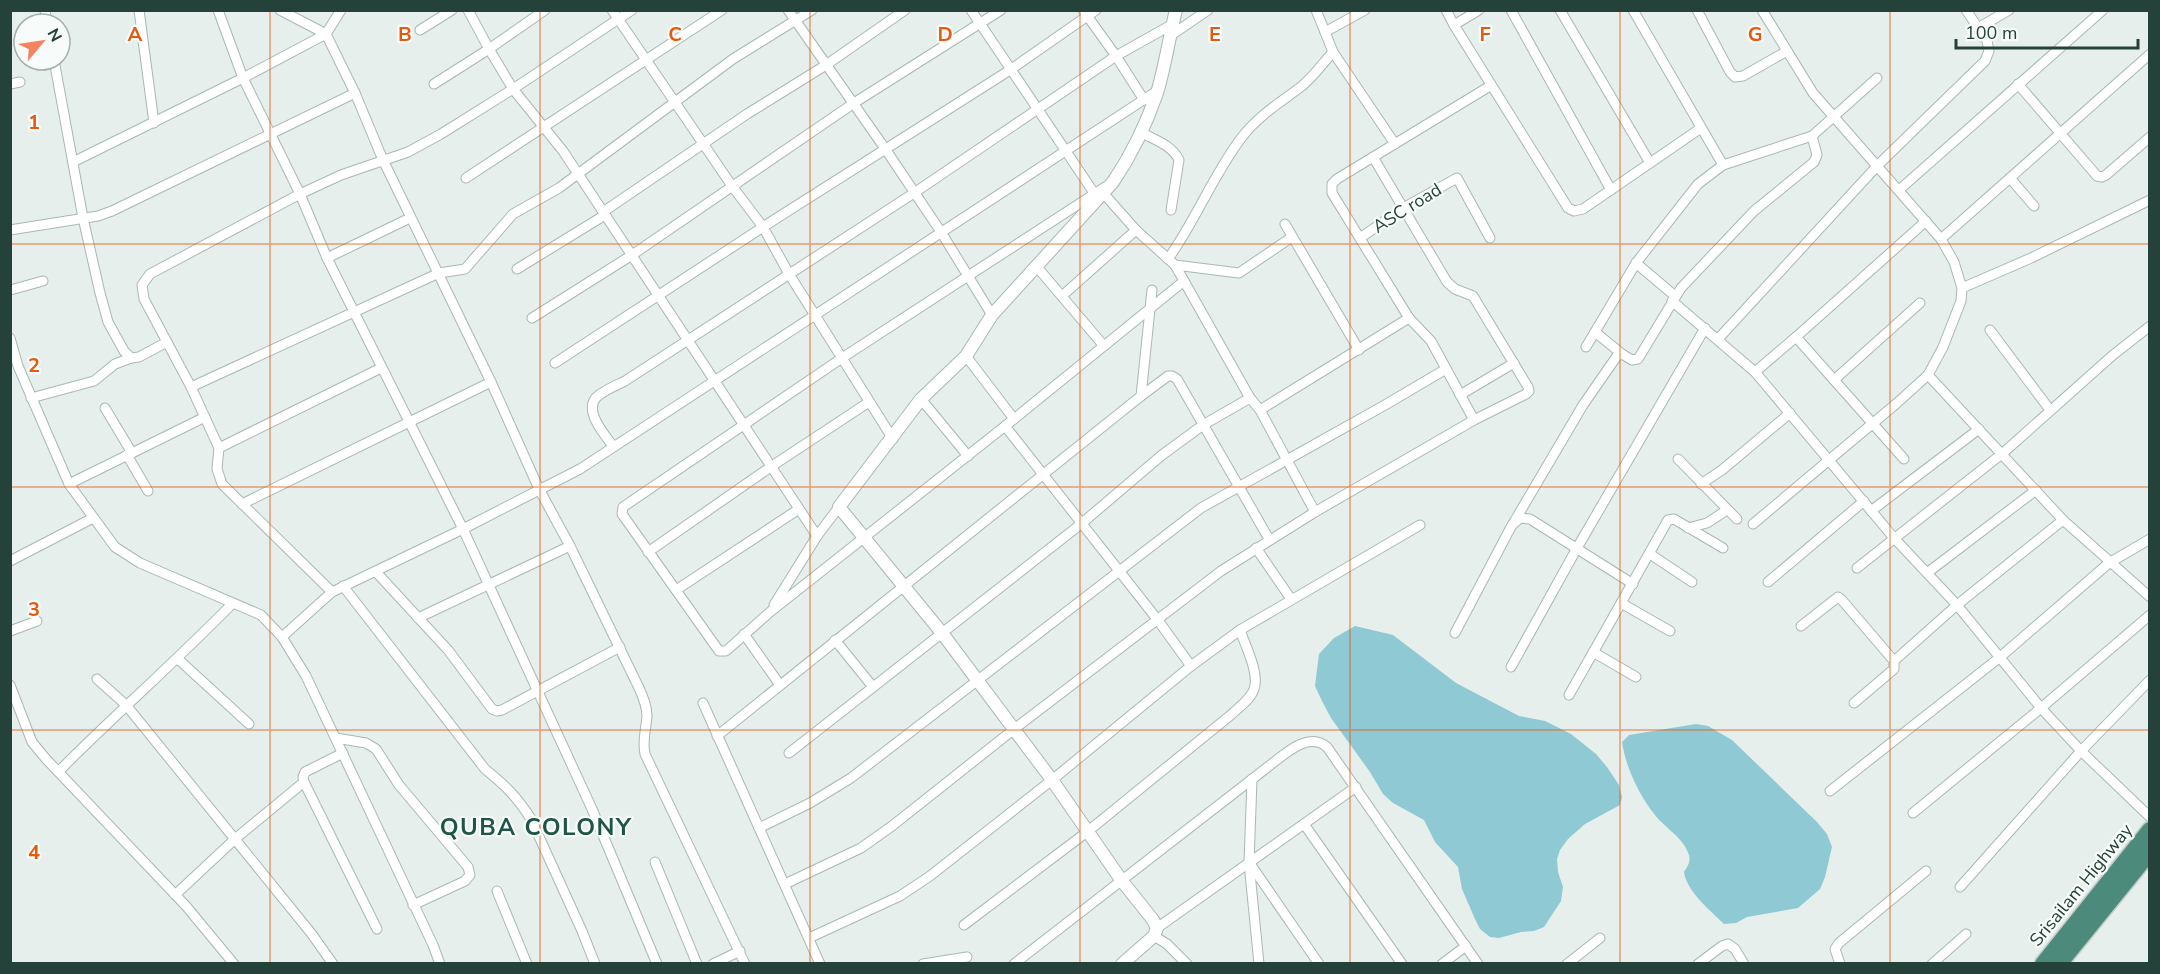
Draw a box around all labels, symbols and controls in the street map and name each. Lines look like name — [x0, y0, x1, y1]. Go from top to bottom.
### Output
north arrow — [12, 12, 72, 72]
scale bar — [1956, 12, 2138, 50]
text: A — [128, 21, 143, 48]
text: B — [398, 21, 412, 48]
text: C — [668, 21, 682, 48]
text: D — [937, 21, 953, 48]
text: E — [1209, 21, 1221, 48]
text: F — [1479, 21, 1491, 48]
text: G — [1748, 21, 1762, 48]
text: 100 m — [1965, 21, 2017, 45]
text: N — [42, 25, 67, 46]
text: 1 — [28, 109, 40, 136]
street label: ASC road — [1368, 177, 1446, 239]
text: 2 — [28, 352, 40, 379]
text: 3 — [28, 596, 40, 623]
district label: QUBA COLONY — [440, 811, 632, 843]
street label: Srisailam Highway — [2024, 818, 2138, 951]
text: 4 — [28, 839, 40, 866]

